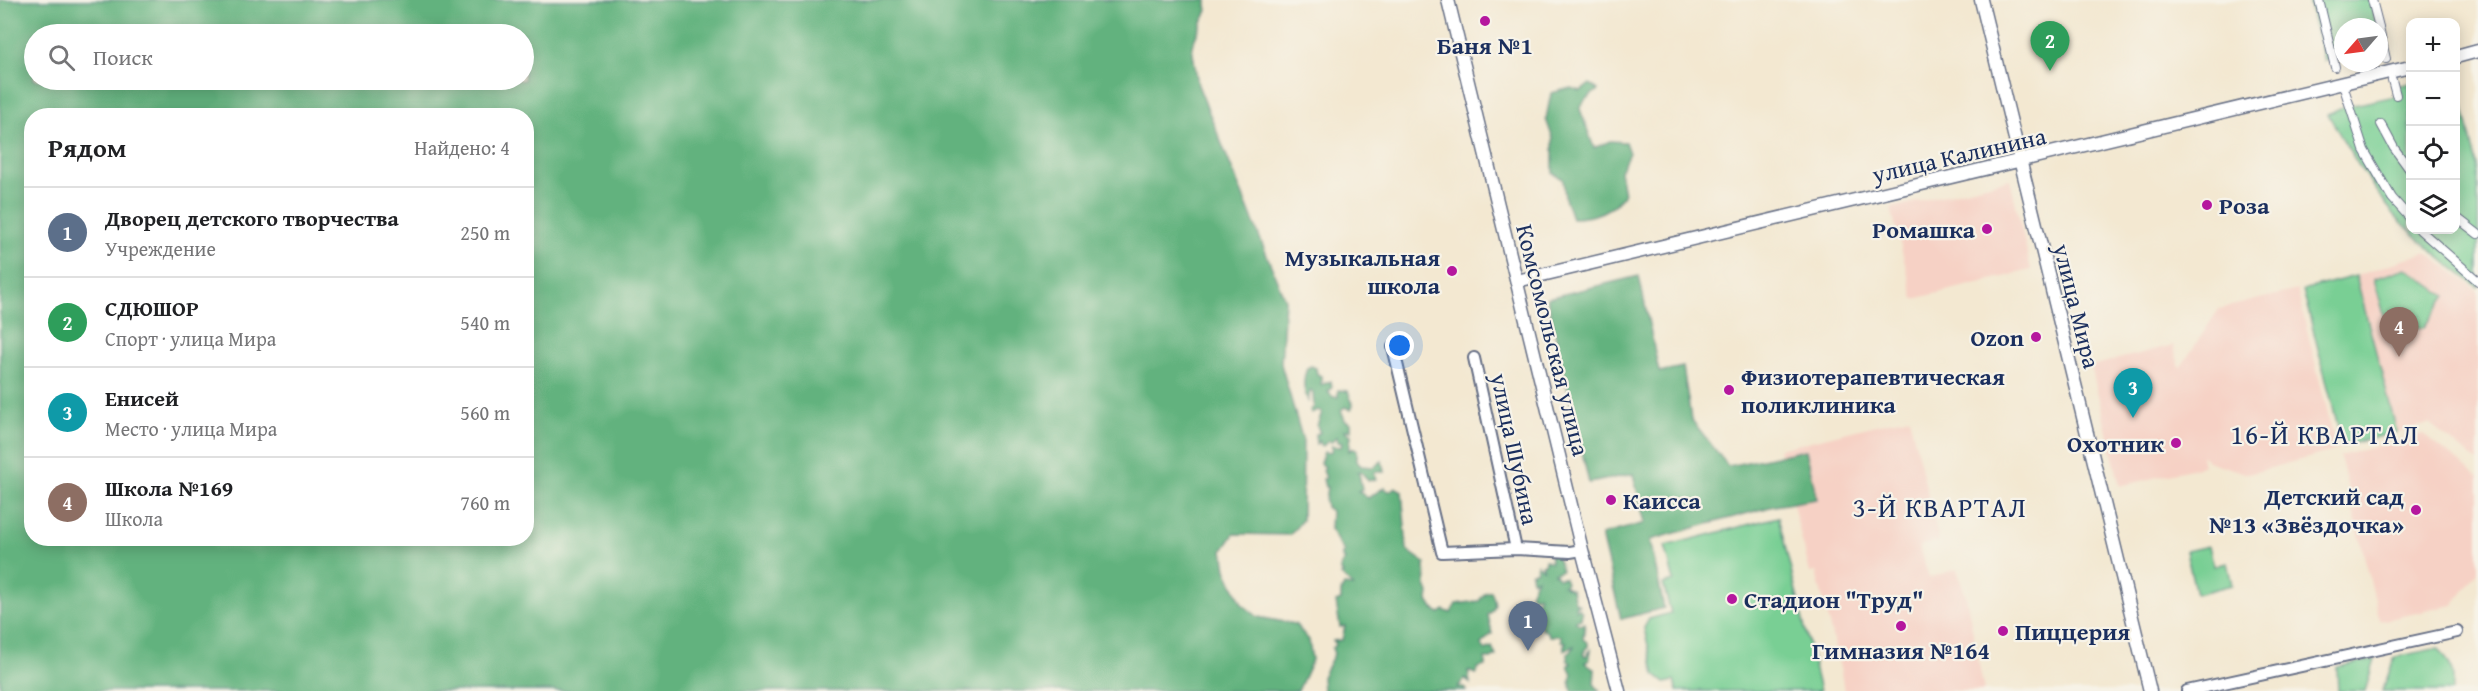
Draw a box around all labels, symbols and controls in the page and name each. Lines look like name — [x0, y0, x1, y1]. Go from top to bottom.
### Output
marker: Баня №1 — [1478, 14, 1492, 28]
north arrow — [2334, 18, 2388, 72]
map controls — [2406, 18, 2460, 234]
button: + — [2406, 18, 2460, 72]
pin: 2 — [2030, 22, 2070, 71]
search box — [24, 24, 534, 90]
place label: Баня №1 — [1437, 28, 1533, 63]
icon: search — [45, 41, 78, 74]
text: Поиск — [93, 41, 153, 73]
button: − — [2406, 72, 2460, 126]
street label: улица Калинина — [1868, 118, 2050, 192]
button: locate — [2406, 126, 2460, 180]
text: Рядом — [48, 128, 126, 167]
text: Найдено: 4 — [414, 133, 510, 162]
button: layers — [2406, 180, 2460, 234]
place label: Роза — [2219, 188, 2270, 223]
marker: Роза — [2200, 198, 2214, 212]
text: Дворец детского творчества — [105, 202, 399, 234]
place label: Ромашка — [1872, 212, 1976, 247]
text: 1 — [62, 218, 73, 247]
text: 250 m — [460, 218, 510, 247]
street label: Комсомольская улица — [1507, 220, 1599, 460]
marker: Ромашка — [1980, 222, 1994, 236]
text: Учреждение — [105, 234, 216, 263]
street label: улица Мира — [2044, 239, 2110, 373]
place label: Музыкальная школа — [1285, 240, 1441, 303]
marker: Музыкальная школа — [1445, 264, 1459, 278]
text: СДЮШОР — [105, 292, 199, 324]
text: 2 — [62, 308, 73, 337]
text: 540 m — [460, 308, 510, 337]
pin: 4 — [2380, 308, 2418, 357]
place label: Ozon — [1971, 320, 2024, 355]
text: Спорт · улица Мира — [105, 324, 276, 353]
marker: Ozon — [2029, 330, 2043, 344]
your location — [1385, 331, 1414, 360]
place label: Физиотерапевтическая поликлиника — [1741, 359, 2005, 422]
pin: 3 — [2114, 368, 2152, 418]
street label: улица Шубина — [1482, 369, 1548, 529]
text: Енисей — [105, 382, 179, 414]
marker: Физиотерапевтическая поликлиника — [1722, 383, 1736, 397]
text: 3 — [62, 398, 73, 427]
text: 560 m — [460, 398, 510, 427]
text: Место · улица Мира — [105, 414, 277, 443]
district label: 16-Й КВАРТАЛ — [2231, 414, 2419, 454]
place label: Охотник — [2067, 426, 2164, 461]
marker: Охотник — [2169, 436, 2183, 450]
text: Школа №169 — [105, 472, 233, 504]
place label: Детский сад №13 «Звёздочка» — [2208, 479, 2404, 542]
place label: Каисса — [1623, 483, 1702, 518]
district label: 3-Й КВАРТАЛ — [1853, 487, 2027, 527]
text: 4 — [62, 488, 73, 517]
text: 760 m — [460, 488, 510, 517]
marker: Каисса — [1604, 493, 1618, 507]
marker: Детский сад №13 «Звёздочка» — [2409, 503, 2423, 517]
text: Школа — [105, 504, 163, 533]
place label: Стадион "Труд" — [1744, 582, 1924, 617]
marker: Стадион "Труд" — [1725, 592, 1739, 606]
pin: 1 — [1508, 602, 1547, 651]
place label: Пиццерия — [2015, 614, 2130, 649]
marker: Гимназия №164 — [1894, 619, 1908, 633]
marker: Пиццерия — [1996, 624, 2010, 638]
place label: Гимназия №164 — [1812, 633, 1990, 668]

